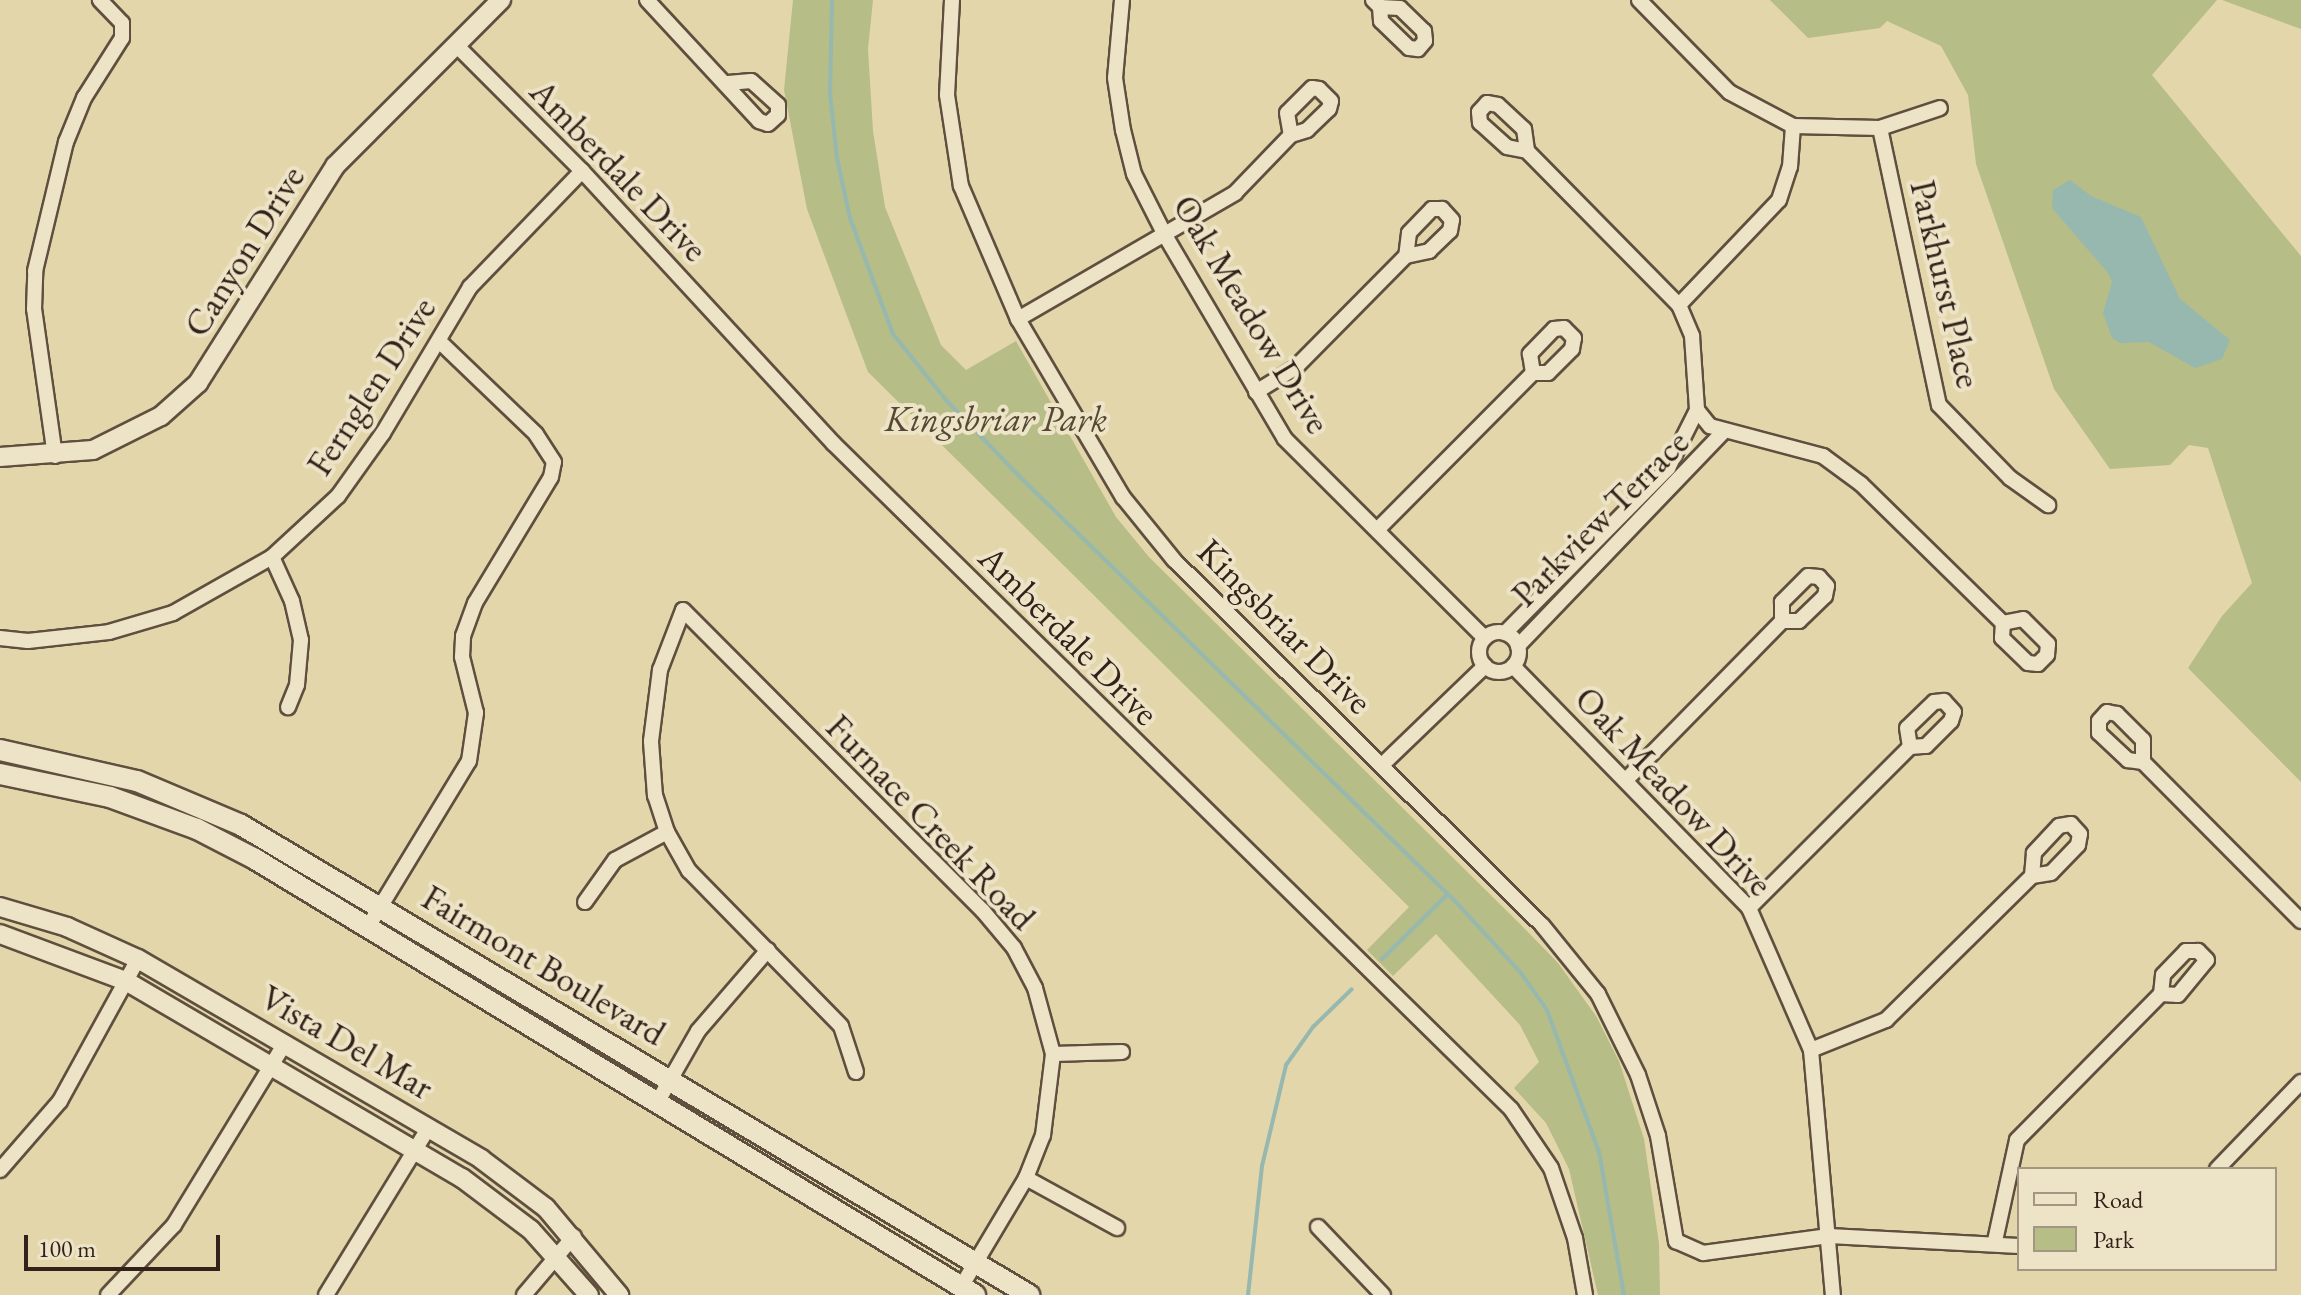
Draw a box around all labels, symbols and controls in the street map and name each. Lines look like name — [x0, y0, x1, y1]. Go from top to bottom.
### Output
street label: Amberdale Drive — [521, 70, 717, 270]
street label: Canyon Drive — [174, 158, 314, 344]
street label: Parkhurst Place — [1901, 176, 1991, 392]
street label: Oak Meadow Drive — [1164, 187, 1340, 441]
street label: Fernglen Drive — [297, 289, 445, 483]
park label: Kingsbriar Park — [885, 397, 1107, 441]
street label: Parkview Terrace — [1502, 420, 1698, 616]
street label: Kingsbriar Drive — [1189, 530, 1381, 722]
street label: Amberdale Drive — [970, 536, 1168, 734]
street label: Oak Meadow Drive — [1566, 677, 1782, 905]
street label: Furnace Creek Road — [817, 705, 1045, 939]
street label: Fairmont Boulevard — [414, 875, 674, 1055]
street label: Vista Del Mar — [253, 975, 441, 1109]
legend — [2017, 1167, 2277, 1271]
text: Road — [2093, 1184, 2143, 1215]
scale bar — [28, 1219, 224, 1269]
text: Park — [2093, 1224, 2134, 1255]
text: 100 m — [38, 1233, 96, 1264]

